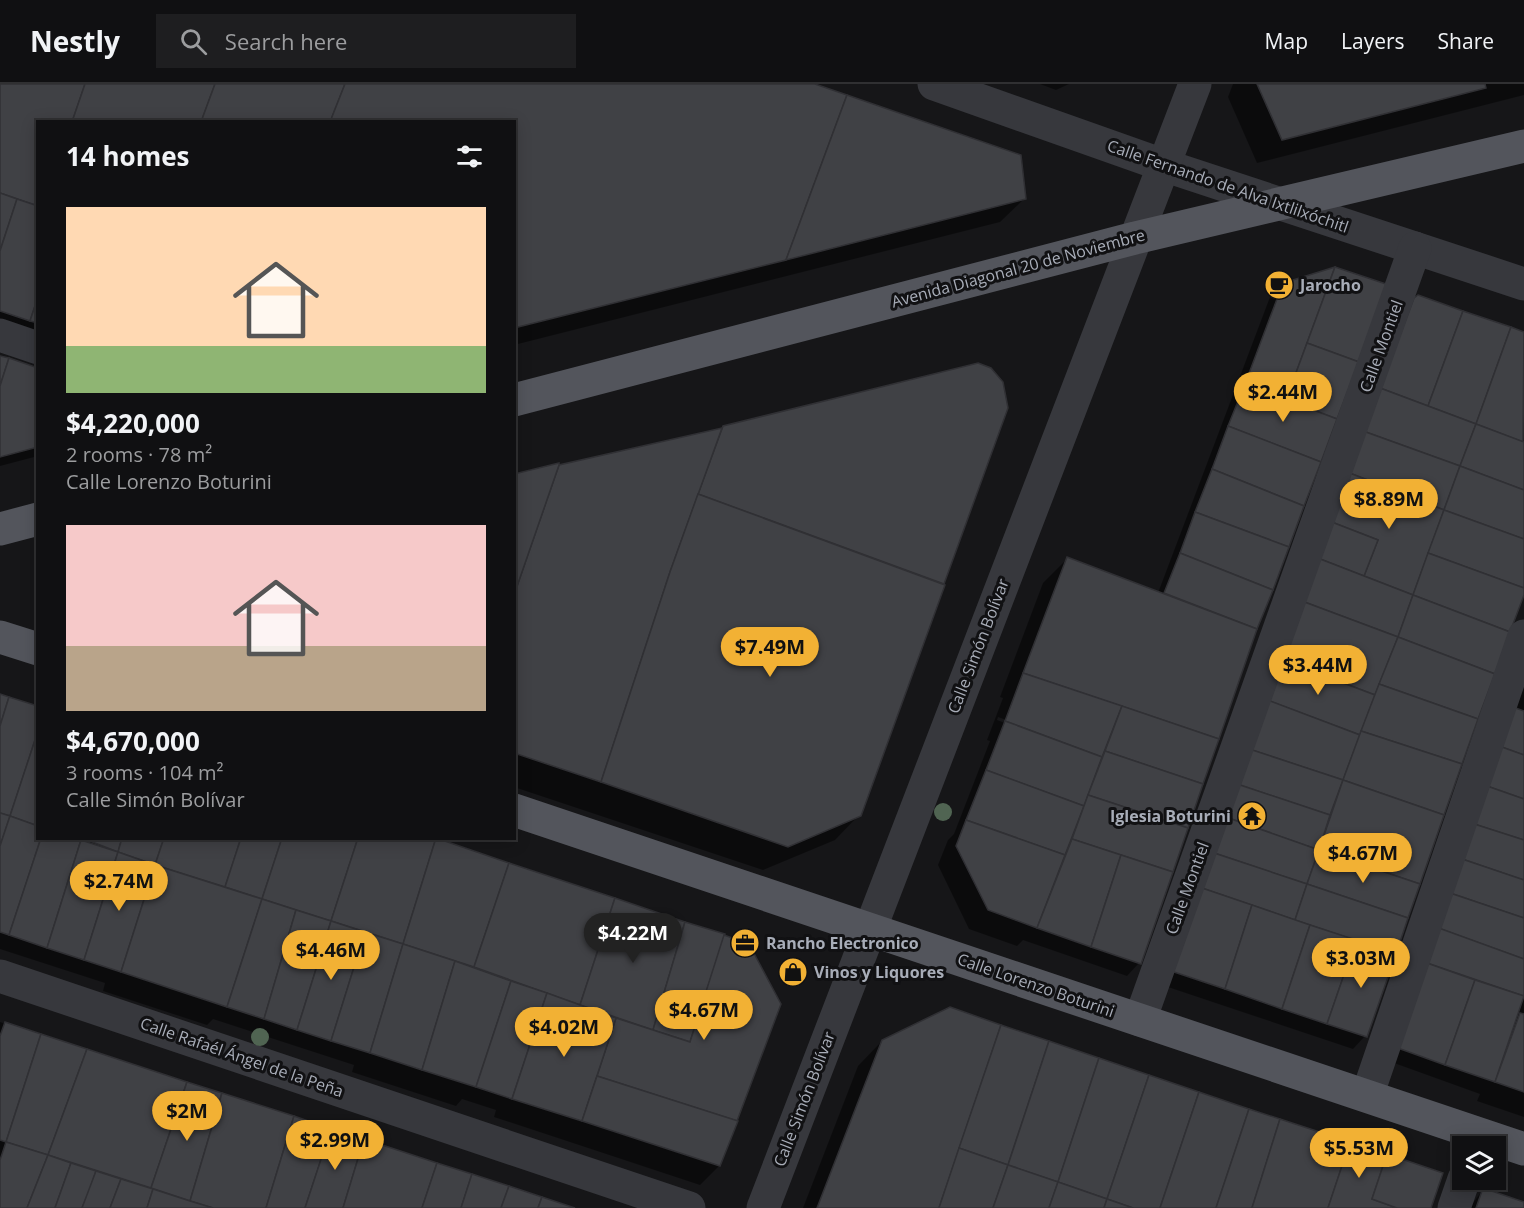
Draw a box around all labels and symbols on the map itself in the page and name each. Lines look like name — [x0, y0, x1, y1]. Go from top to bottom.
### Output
street label: Calle Fernando de Alva Ixtlilxóchitl — [1104, 134, 1352, 238]
street label: Avenida Diagonal 20 de Noviembre — [889, 224, 1147, 312]
cafe icon: Jarocho — [1263, 269, 1295, 301]
place label: Jarocho — [1298, 274, 1361, 296]
street label: Calle Montiel — [1354, 297, 1408, 395]
pin: $2.44M — [1234, 372, 1332, 423]
pin: $8.89M — [1340, 479, 1438, 530]
street label: Calle Simón Bolívar — [942, 575, 1014, 717]
pin: $7.49M — [721, 627, 819, 678]
pin: $3.44M — [1269, 645, 1367, 696]
temple icon: Iglesia Boturini — [1236, 800, 1268, 832]
place label: Iglesia Boturini — [1110, 805, 1231, 827]
pin: $4.67M — [1314, 833, 1412, 884]
street label: Calle Montiel — [1160, 839, 1214, 937]
pin: $2.74M — [70, 861, 168, 912]
pin: $4.22M — [584, 913, 682, 964]
office icon: Rancho Electronico — [729, 927, 761, 959]
pin: $4.46M — [282, 930, 380, 981]
place label: Rancho Electronico — [766, 932, 919, 954]
pin: $3.03M — [1312, 938, 1410, 989]
street label: Calle Lorenzo Boturini — [955, 948, 1117, 1022]
shop icon: Vinos y Liquores — [777, 956, 809, 988]
place label: Vinos y Liquores — [814, 961, 944, 983]
pin: $4.67M — [655, 990, 753, 1041]
pin: $4.02M — [515, 1007, 613, 1058]
street label: Calle Rafaél Ángel de la Peña — [137, 1012, 347, 1102]
street label: Calle Simón Bolívar — [768, 1028, 840, 1170]
pin: $2M — [158, 1091, 216, 1142]
pin: $2.99M — [286, 1120, 384, 1171]
pin: $5.53M — [1310, 1128, 1408, 1179]

